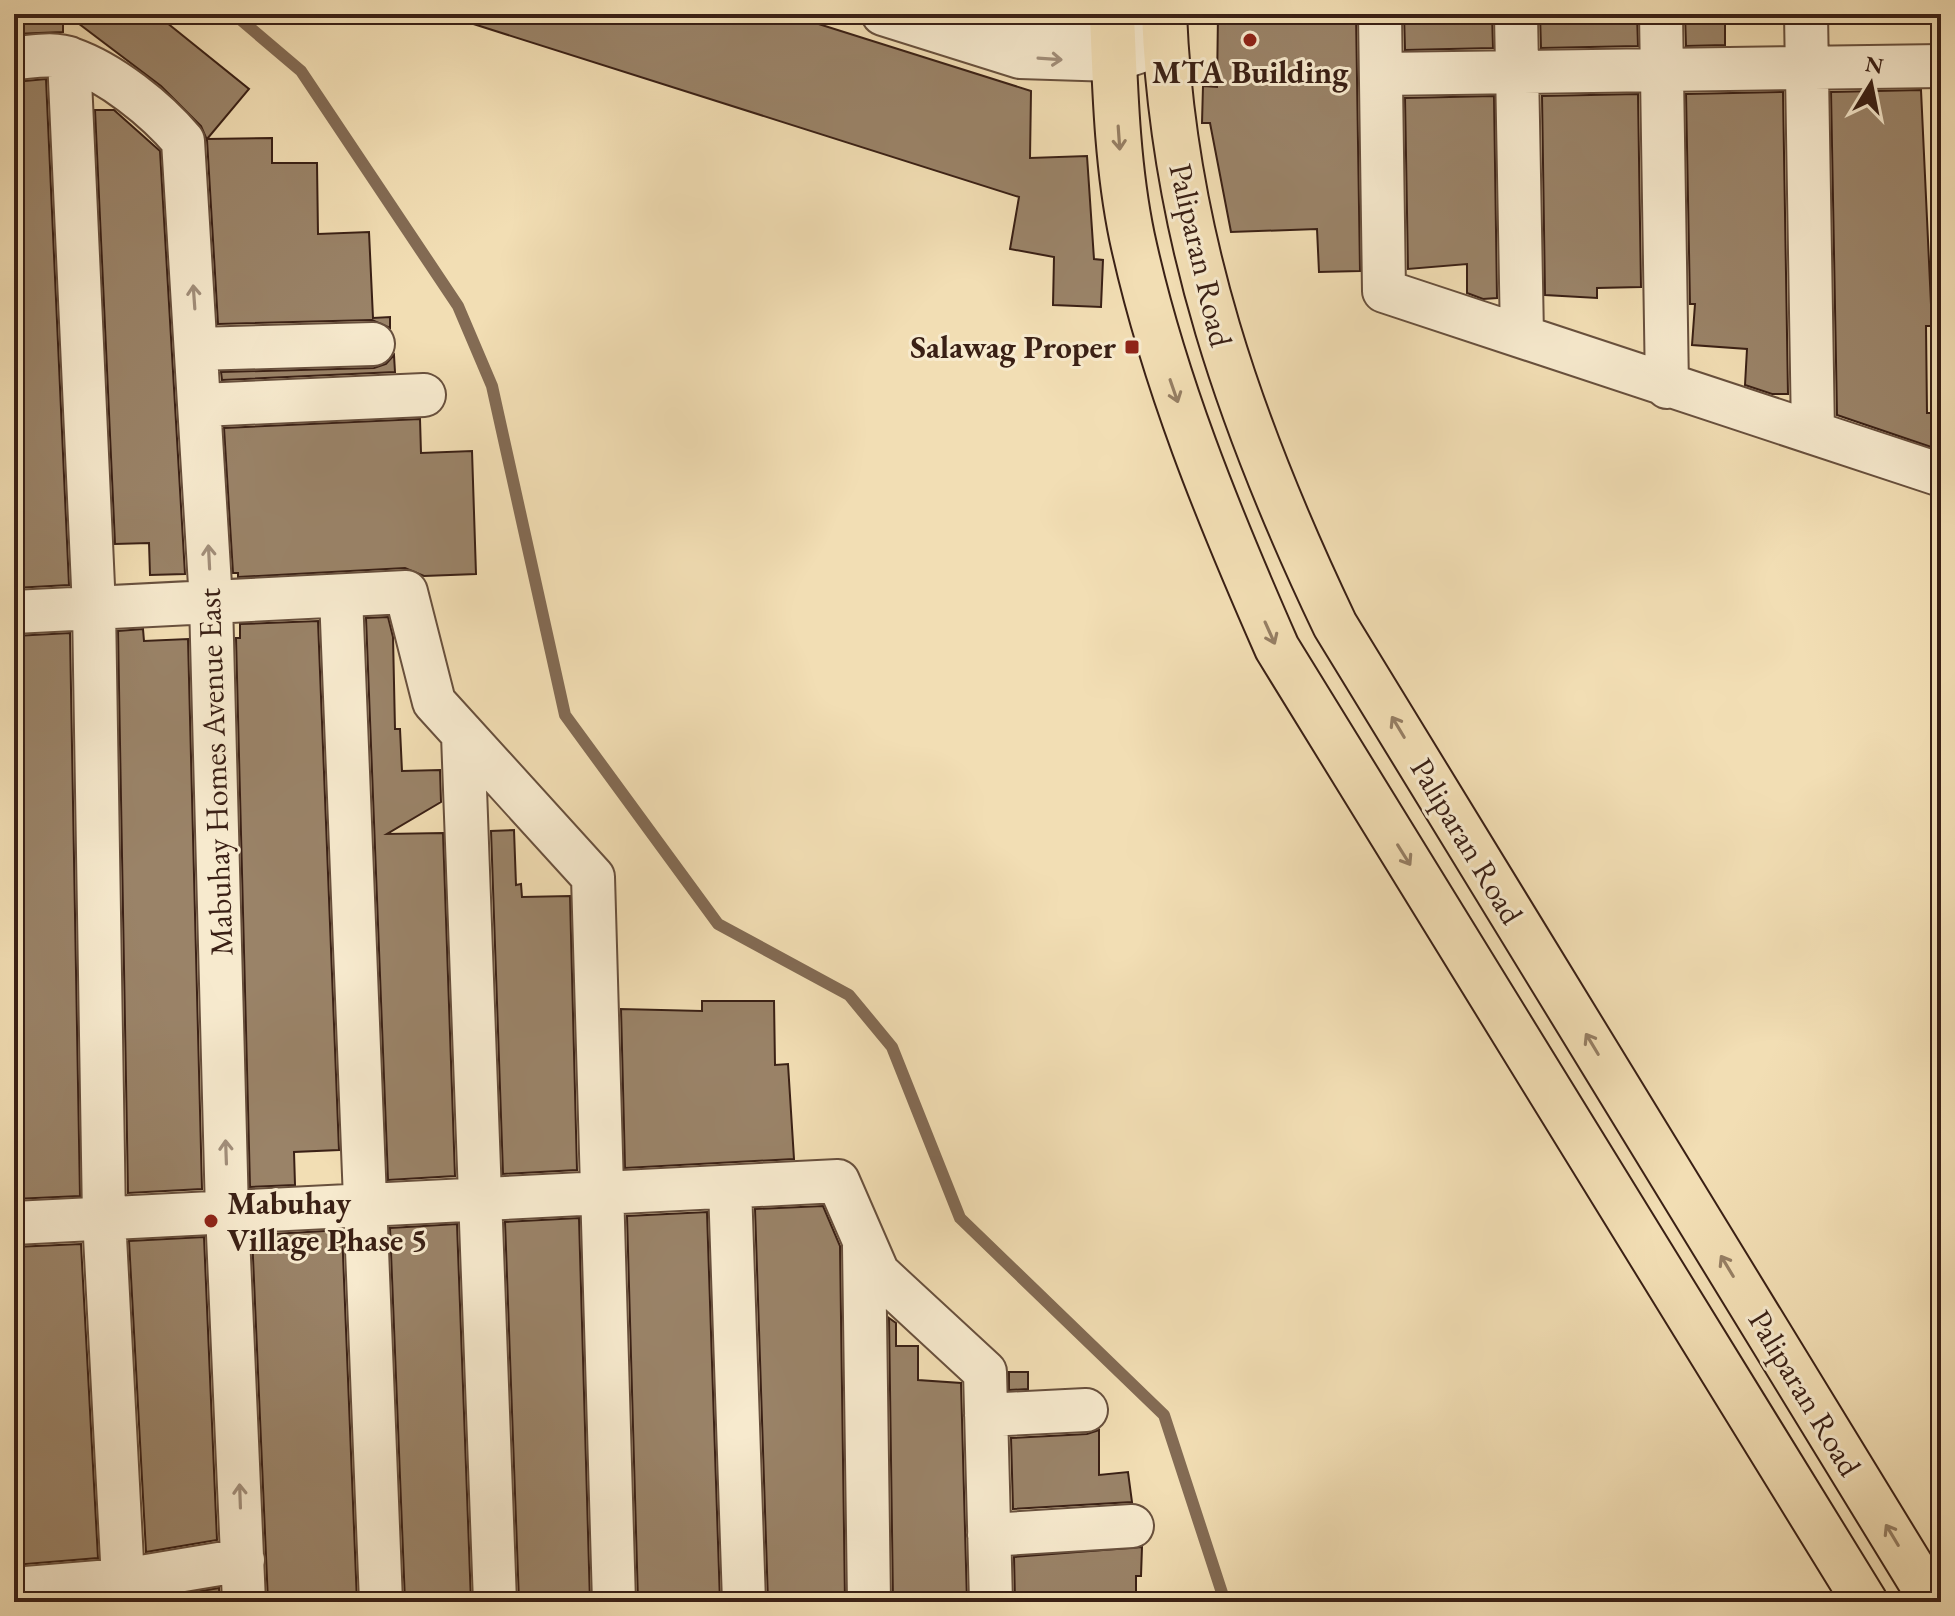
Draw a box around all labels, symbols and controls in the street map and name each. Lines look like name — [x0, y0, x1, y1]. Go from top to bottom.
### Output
marker: MTA Building — [1241, 31, 1259, 49]
north arrow — [1831, 44, 1911, 124]
text: N — [1863, 49, 1886, 81]
place label: MTA Building — [1152, 51, 1349, 93]
one-way arrow — [1036, 52, 1063, 67]
one-way arrow — [1112, 124, 1127, 151]
street label: Paliparan Road — [1160, 159, 1243, 352]
one-way arrow — [186, 284, 201, 311]
place label: Salawag Proper — [910, 326, 1117, 368]
marker: Salawag Proper — [1123, 338, 1141, 356]
one-way arrow — [1168, 378, 1183, 403]
one-way arrow — [201, 544, 216, 571]
street label: Mabuhay Homes Avenue East — [188, 587, 242, 957]
one-way arrow — [1263, 621, 1278, 645]
one-way arrow — [1389, 716, 1405, 739]
street label: Paliparan Road — [1401, 750, 1534, 933]
one-way arrow — [1397, 843, 1413, 866]
one-way arrow — [1583, 1033, 1599, 1056]
one-way arrow — [218, 1139, 233, 1166]
place label: Mabuhay Village Phase 5 — [227, 1182, 428, 1261]
marker: Mabuhay Village Phase 5 — [202, 1212, 220, 1230]
one-way arrow — [1719, 1255, 1735, 1278]
street label: Paliparan Road — [1739, 1302, 1872, 1485]
one-way arrow — [232, 1483, 247, 1510]
one-way arrow — [1884, 1525, 1900, 1547]

